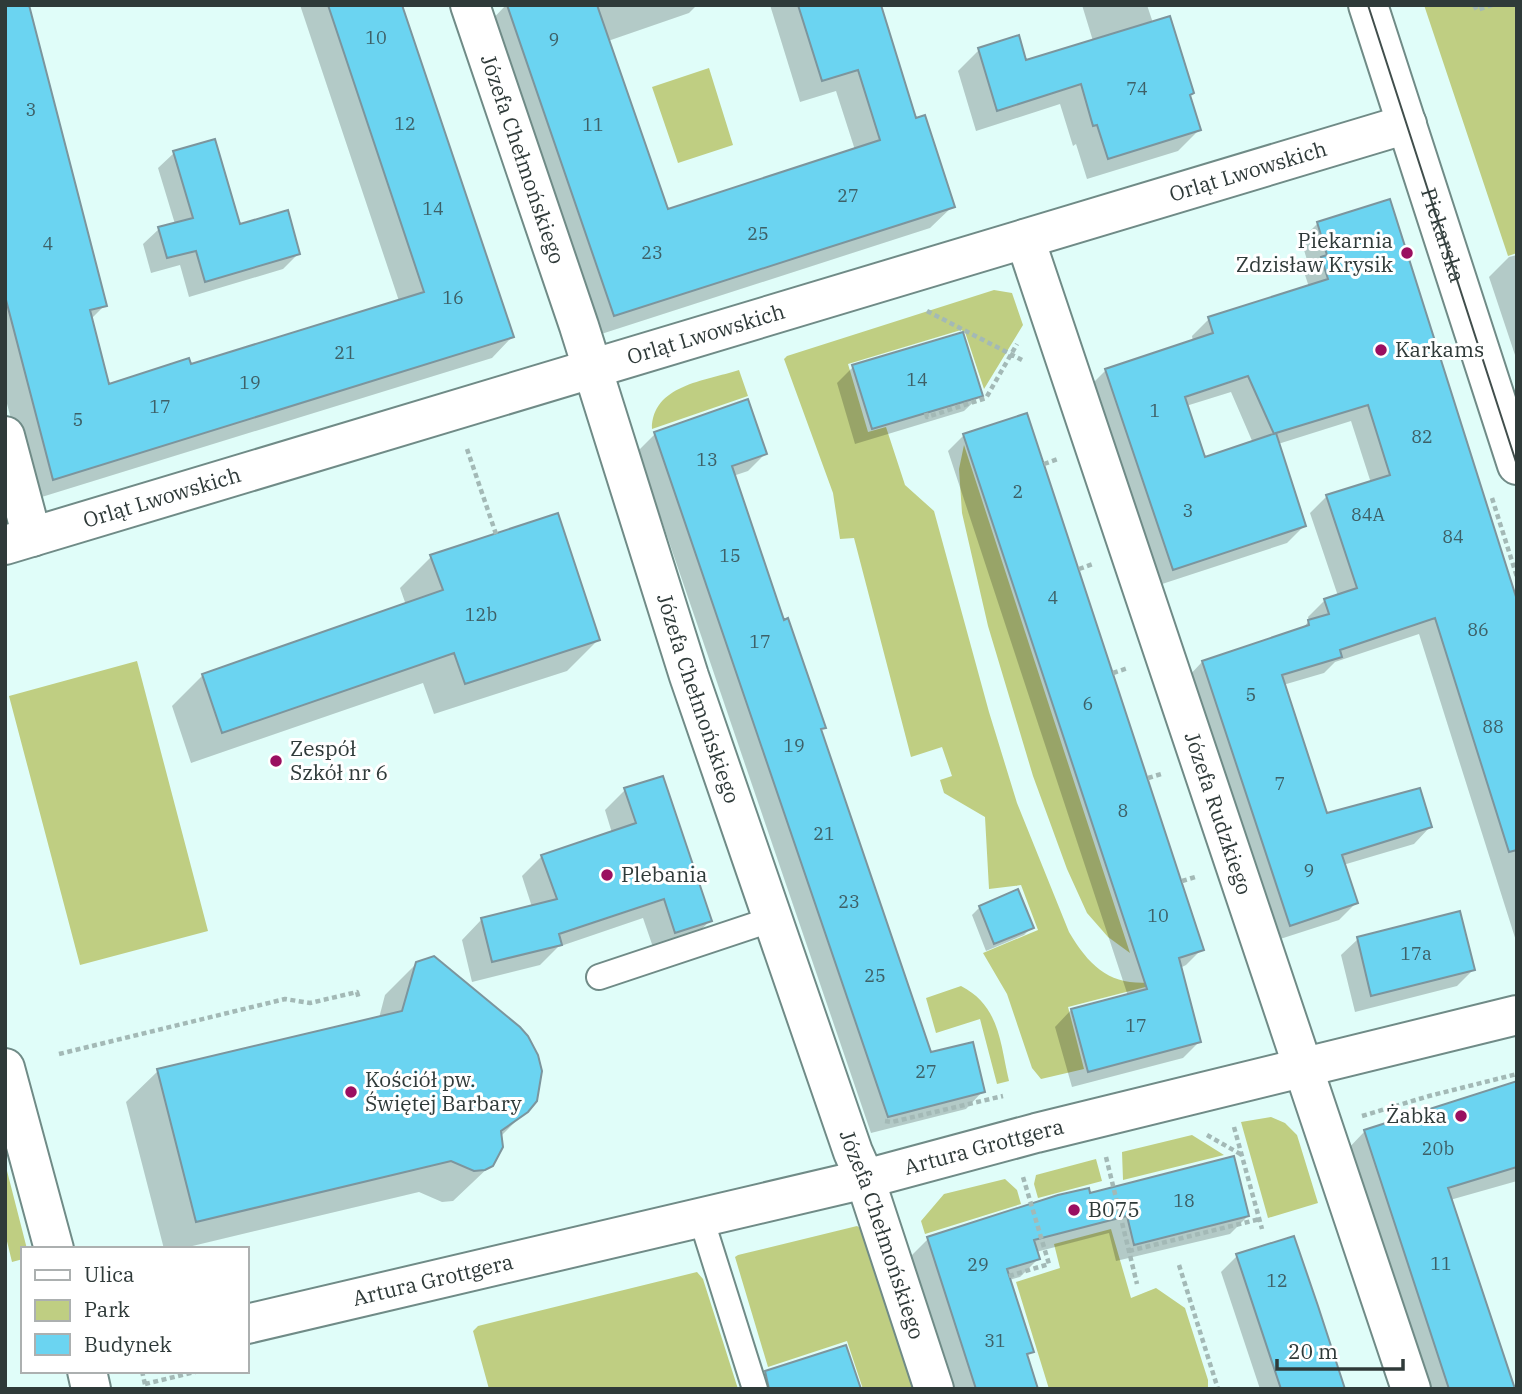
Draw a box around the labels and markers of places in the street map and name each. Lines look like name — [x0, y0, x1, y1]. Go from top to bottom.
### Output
place label: Piekarnia Zdzisław Krysik — [1236, 226, 1394, 278]
marker: Piekarnia Zdzisław Krysik — [1399, 245, 1415, 261]
place label: Karkams — [1395, 335, 1484, 363]
marker: Karkams — [1373, 342, 1389, 358]
place label: Zespół Szkół nr 6 — [290, 734, 388, 786]
marker: Zespół Szkół nr 6 — [268, 753, 284, 769]
place label: Plebania — [621, 860, 707, 888]
marker: Plebania — [599, 867, 615, 883]
place label: Kościół pw. Świętej Barbary — [365, 1065, 522, 1117]
marker: Kościół pw. Świętej Barbary — [343, 1084, 359, 1100]
place label: Żabka — [1386, 1101, 1447, 1129]
marker: Żabka — [1453, 1108, 1469, 1124]
place label: B075 — [1088, 1195, 1140, 1223]
marker: B075 — [1066, 1202, 1082, 1218]

